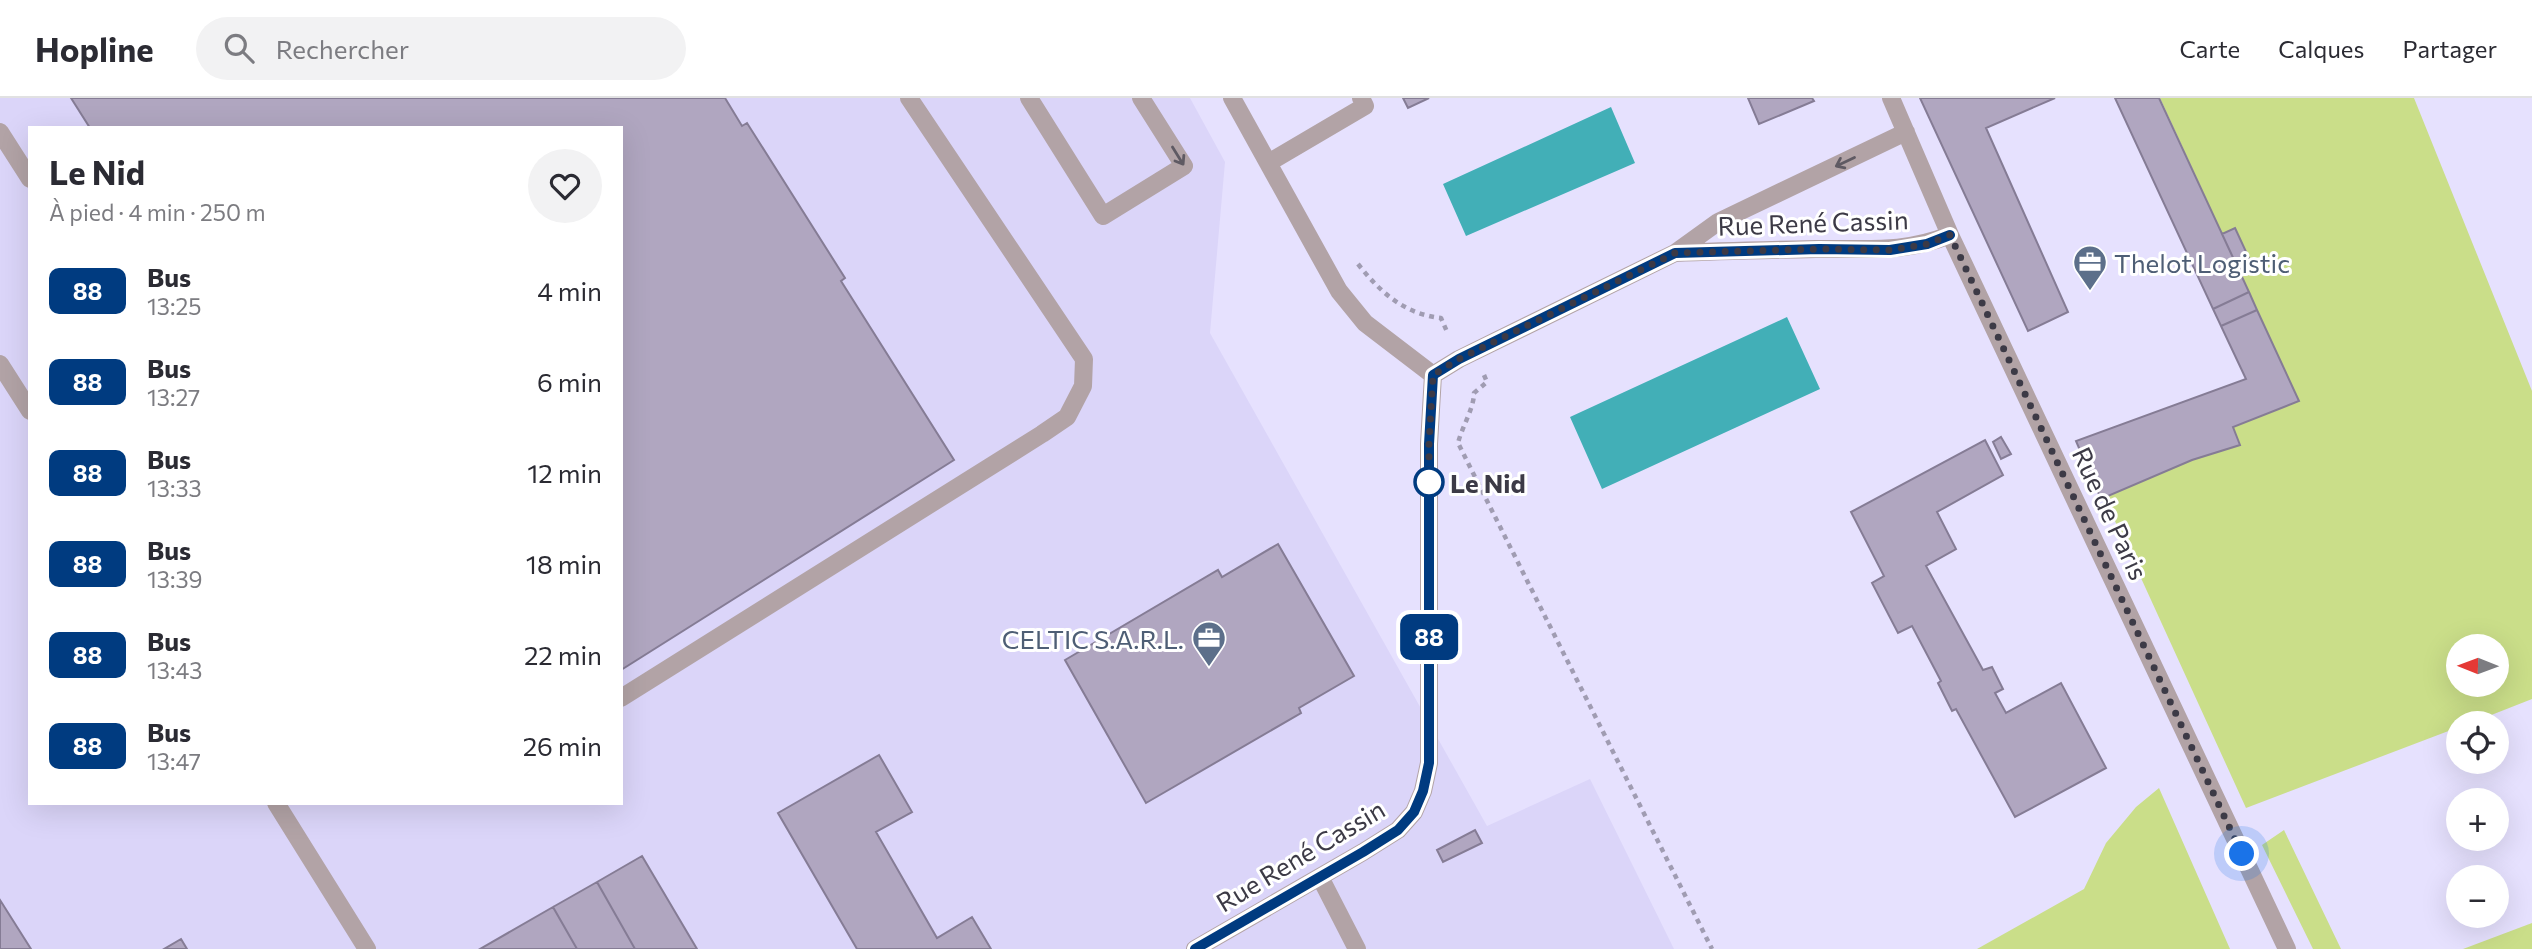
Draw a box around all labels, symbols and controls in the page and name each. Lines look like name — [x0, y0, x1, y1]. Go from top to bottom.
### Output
search box — [196, 17, 686, 80]
text: Hopline — [35, 28, 154, 69]
icon: search — [220, 29, 258, 67]
text: Rechercher — [276, 33, 409, 64]
text: Carte — [2179, 34, 2240, 63]
text: Calques — [2278, 34, 2364, 63]
text: Partager — [2402, 34, 2497, 63]
one-way arrow — [1171, 145, 1185, 165]
button: heart — [528, 149, 602, 223]
text: Le Nid — [49, 151, 145, 192]
one-way arrow — [1835, 155, 1856, 169]
text: À pied · 4 min · 250 m — [49, 198, 266, 226]
street label: Rue René Cassin — [1717, 203, 1909, 241]
office icon: Thelot Logistic — [2071, 243, 2109, 292]
place label: Thelot Logistic — [2114, 247, 2290, 278]
text: Bus — [147, 261, 191, 292]
text: 4 min — [537, 275, 602, 306]
text: 88 — [73, 276, 102, 305]
text: 13:25 — [147, 292, 201, 320]
text: Bus — [147, 352, 191, 383]
text: 6 min — [537, 366, 602, 397]
text: 88 — [73, 367, 102, 396]
text: 13:27 — [147, 383, 200, 411]
street label: Rue de Paris — [2067, 442, 2155, 584]
text: Bus — [147, 443, 191, 474]
text: 12 min — [527, 457, 602, 488]
text: 88 — [73, 458, 102, 487]
marker: Le Nid — [1414, 467, 1444, 497]
place label: Le Nid — [1450, 467, 1526, 498]
text: 13:33 — [147, 474, 202, 502]
text: Bus — [147, 534, 191, 565]
text: 18 min — [526, 548, 602, 579]
text: 88 — [73, 549, 102, 578]
text: 13:39 — [147, 565, 202, 593]
line badge: 88 — [1398, 614, 1460, 660]
office icon: CELTIC S.A.R.L. — [1190, 619, 1228, 668]
text: 88 — [1414, 622, 1444, 651]
place label: CELTIC S.A.R.L. — [1002, 623, 1184, 654]
text: Bus — [147, 625, 191, 656]
north arrow — [2446, 634, 2510, 696]
map controls — [2446, 634, 2509, 928]
text: 22 min — [524, 639, 602, 670]
text: 88 — [73, 640, 102, 669]
text: 13:43 — [147, 656, 202, 684]
button: locate — [2446, 711, 2509, 774]
text: Bus — [147, 716, 191, 747]
text: 26 min — [523, 730, 602, 761]
text: 88 — [73, 731, 102, 760]
text: 13:47 — [147, 747, 201, 775]
button: + — [2446, 788, 2509, 851]
street label: Rue René Cassin — [1210, 793, 1390, 917]
your location — [2224, 836, 2259, 871]
button: − — [2446, 865, 2509, 928]

